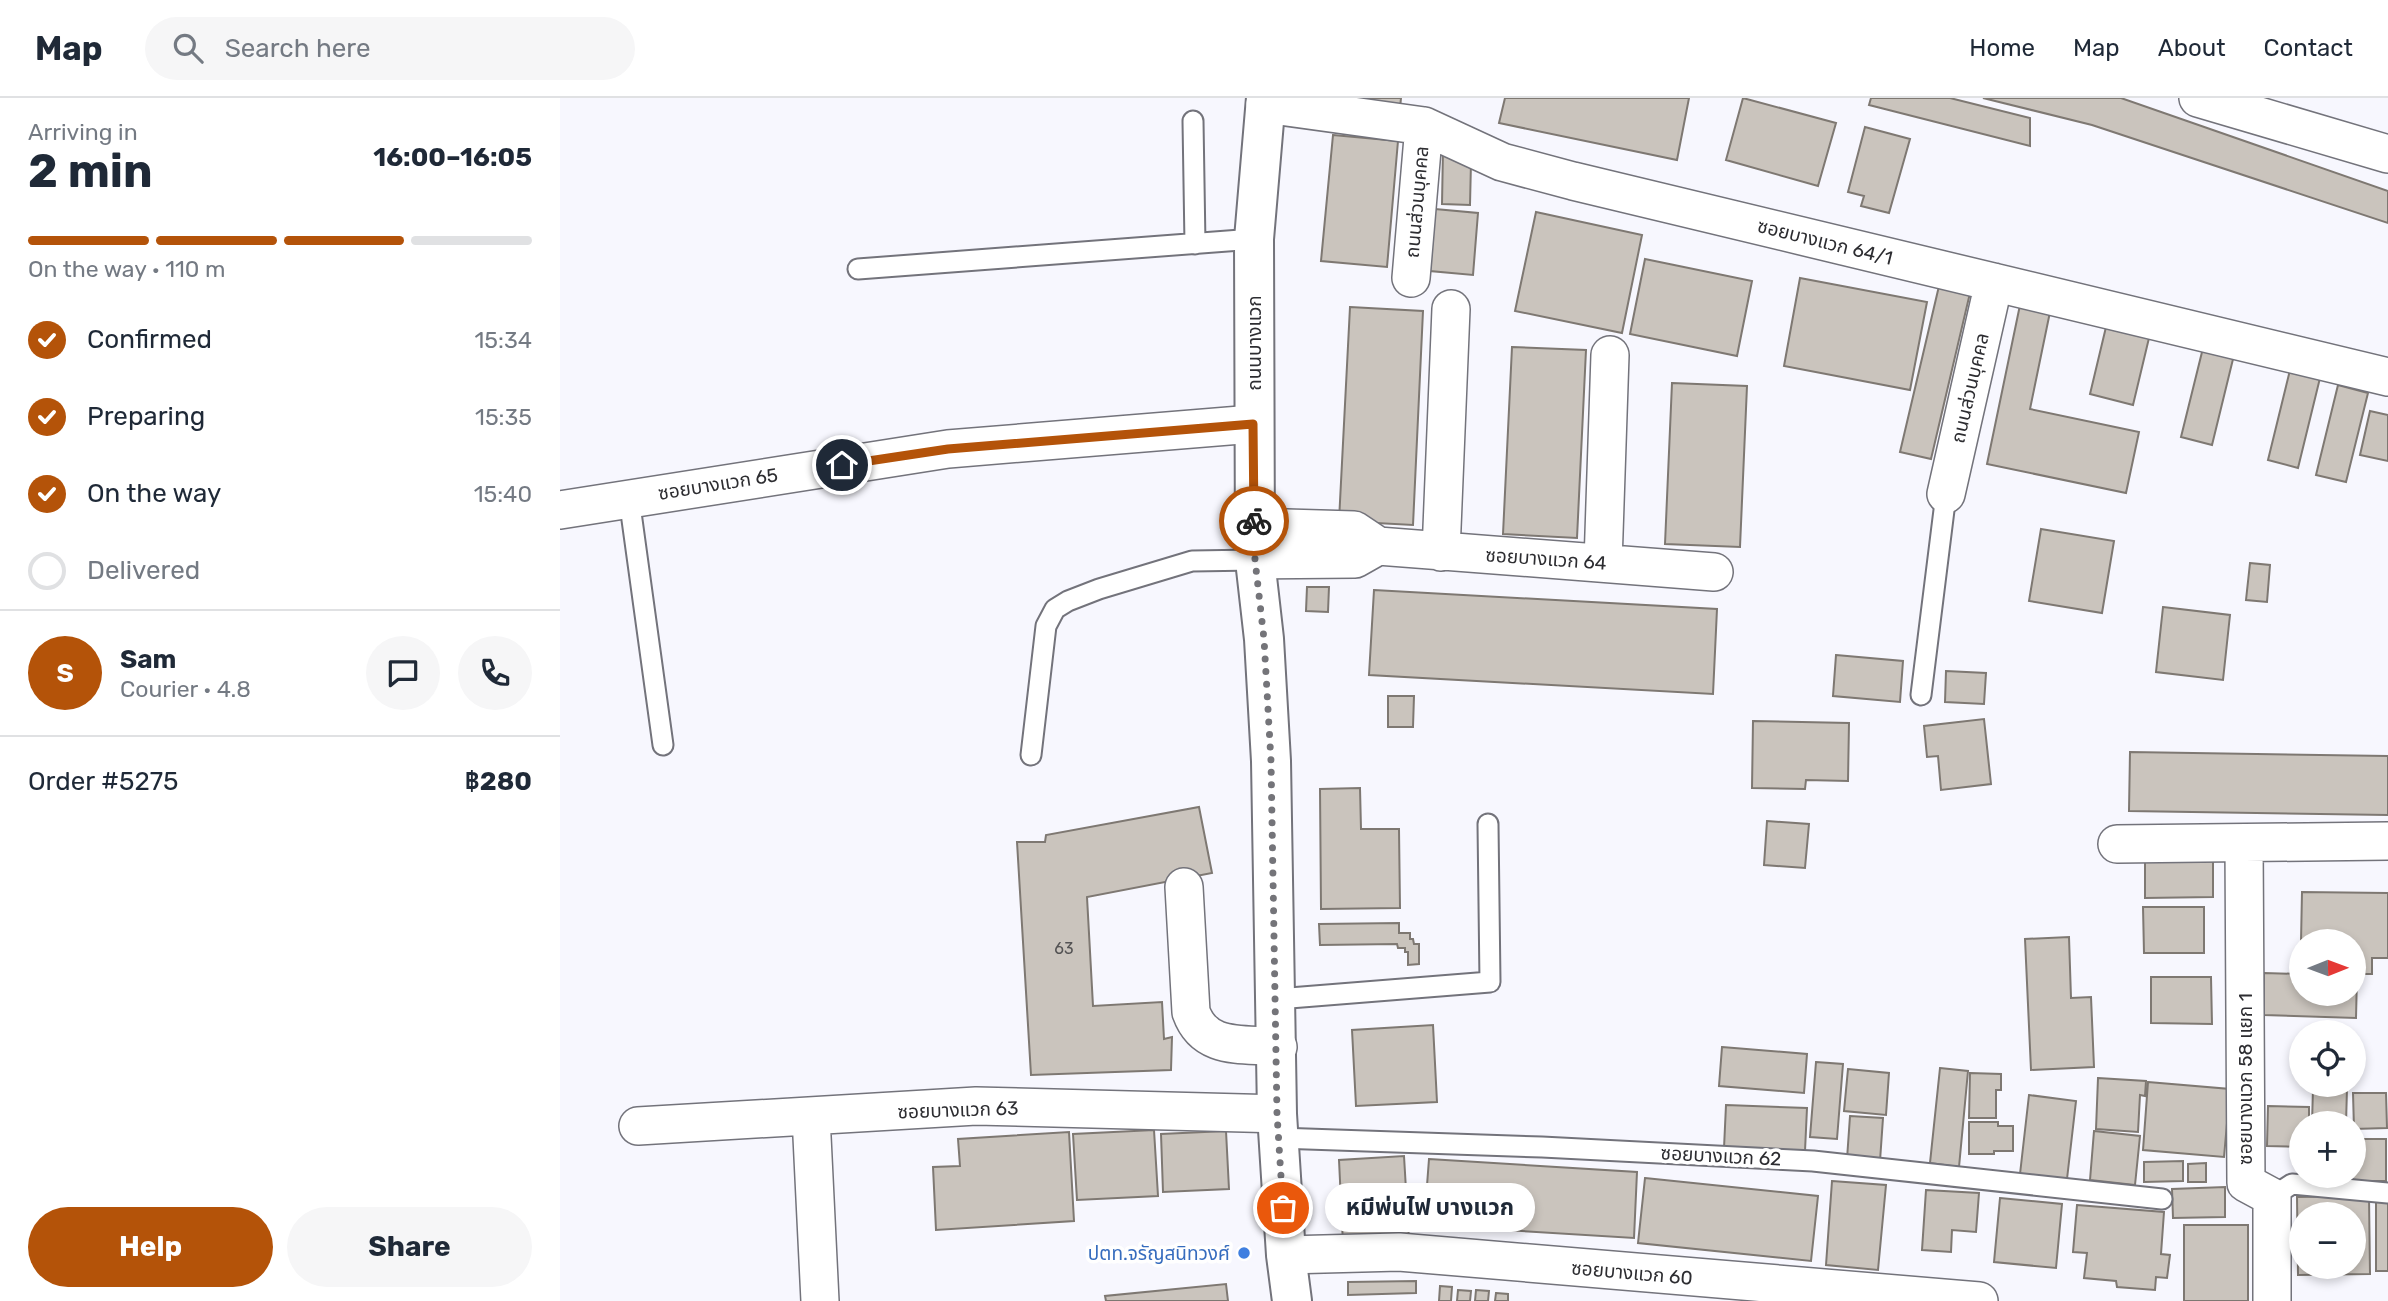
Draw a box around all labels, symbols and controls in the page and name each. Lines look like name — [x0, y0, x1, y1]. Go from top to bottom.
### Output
search box — [145, 17, 635, 80]
text: Map — [35, 29, 103, 68]
icon: search — [169, 29, 207, 67]
text: Search here — [225, 33, 370, 64]
text: Home — [1969, 34, 2035, 62]
text: Map — [2073, 34, 2120, 62]
text: About — [2158, 34, 2226, 62]
text: Contact — [2264, 34, 2353, 62]
text: Arriving in — [28, 118, 138, 146]
text: 16:00–16:05 — [373, 142, 532, 173]
text: 2 min — [28, 144, 153, 199]
street label: ถนนส่วนบุคคล — [1401, 145, 1433, 259]
street label: ซอยบางแวก 64/1 — [1755, 214, 1895, 270]
text: On the way · 110 m — [28, 255, 226, 283]
street label: ถนนบางแวก — [1243, 295, 1266, 391]
icon: check — [28, 321, 66, 359]
text: Confirmed — [87, 324, 212, 355]
text: 15:34 — [475, 326, 532, 354]
street label: ถนนส่วนบุคคล — [1946, 331, 1994, 445]
icon: check — [28, 398, 66, 436]
text: Preparing — [87, 401, 205, 432]
text: 15:35 — [475, 403, 532, 431]
pin — [812, 435, 872, 495]
icon: home — [823, 446, 861, 484]
street label: ซอยบางแวก 65 — [656, 463, 780, 505]
icon: check — [28, 475, 66, 513]
text: On the way — [87, 478, 221, 509]
text: 15:40 — [474, 480, 532, 508]
courier — [1219, 486, 1289, 556]
icon: bike — [1235, 502, 1273, 540]
street label: ซอยบางแวก 64 — [1485, 543, 1608, 575]
text: Delivered — [87, 555, 200, 586]
button: chat — [366, 636, 440, 710]
button: phone — [458, 636, 532, 710]
text: Sam — [120, 644, 176, 675]
text: S — [56, 658, 74, 689]
text: Courier · 4.8 — [120, 675, 251, 703]
text: Order #5275 — [28, 766, 179, 797]
text: ฿280 — [465, 766, 532, 797]
north arrow — [2289, 929, 2366, 1006]
map controls — [2289, 929, 2366, 1279]
house number: 63 — [1054, 939, 1074, 958]
street label: ซอยบางแวก 58 แยก 1 — [2234, 993, 2257, 1165]
button: locate — [2289, 1020, 2366, 1097]
street label: ซอยบางแวก 63 — [897, 1096, 1019, 1124]
button: + — [2289, 1111, 2366, 1188]
street label: ซอยบางแวก 62 — [1660, 1141, 1782, 1171]
pin — [1253, 1178, 1313, 1238]
callout: หมีพ่นไฟ บางแวก — [1325, 1184, 1535, 1232]
icon: bag — [1264, 1189, 1302, 1227]
text: หมีพ่นไฟ บางแวก — [1346, 1193, 1514, 1221]
button: − — [2289, 1202, 2366, 1279]
button: Help — [28, 1207, 273, 1287]
button: Share — [287, 1207, 532, 1287]
place label: ปตท.จรัญสนิทวงศ์ — [1088, 1242, 1230, 1265]
marker: ปตท.จรัญสนิทวงศ์ — [1236, 1245, 1252, 1261]
street label: ซอยบางแวก 60 — [1570, 1256, 1694, 1290]

